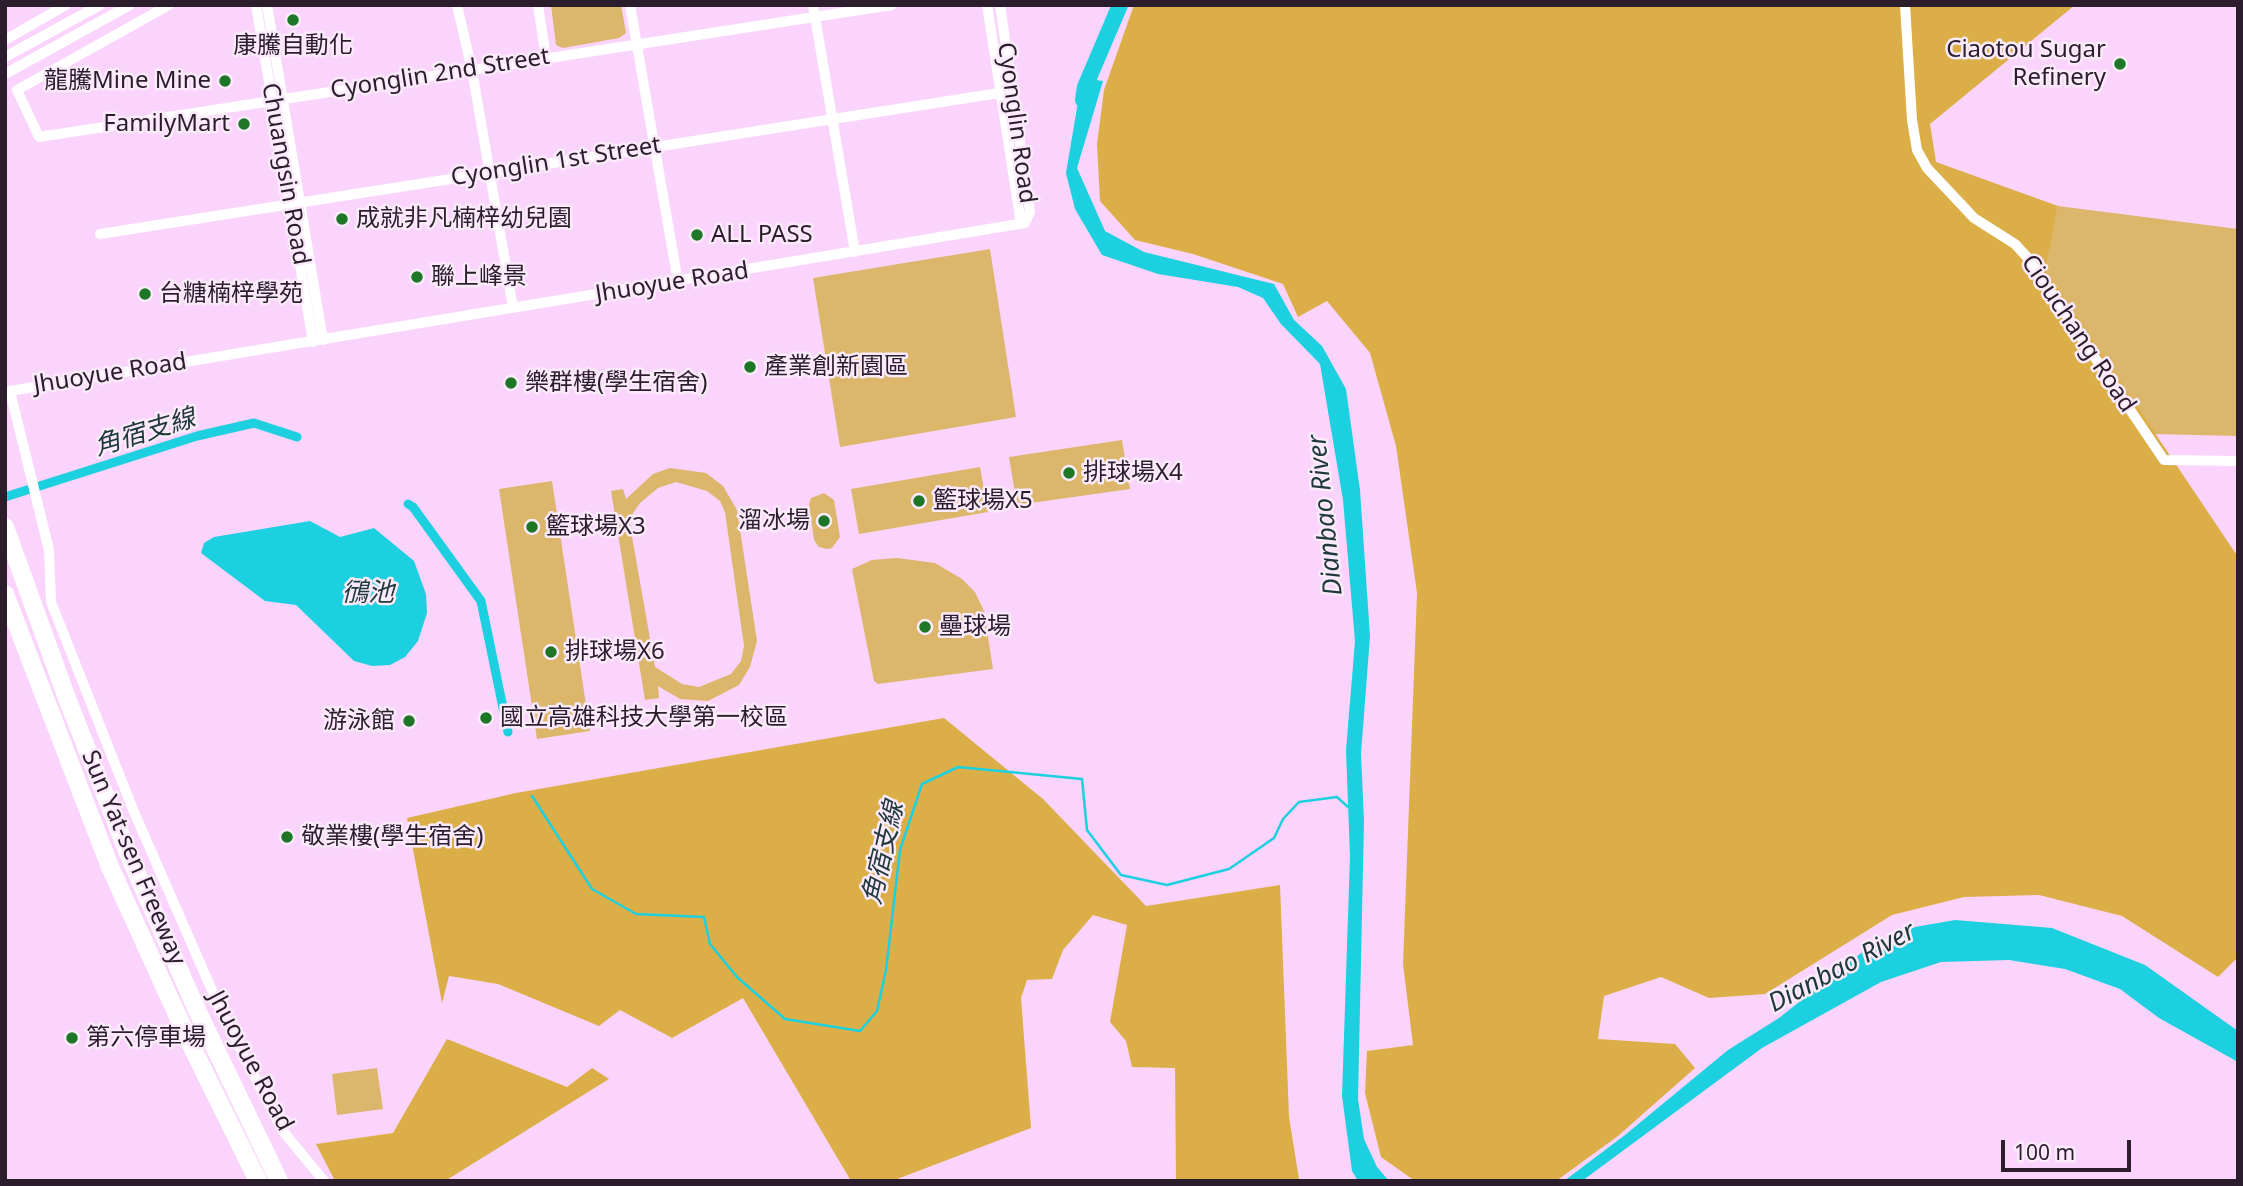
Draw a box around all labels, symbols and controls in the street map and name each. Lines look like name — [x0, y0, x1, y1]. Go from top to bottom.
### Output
marker: 康騰自動化 — [285, 12, 301, 28]
place label: 康騰自動化 — [233, 32, 353, 60]
place label: Ciaotou Sugar Refinery — [1946, 36, 2106, 92]
street label: Cyonglin Road — [990, 40, 1042, 206]
street label: Cyonglin 2nd Street — [328, 42, 552, 106]
marker: Ciaotou Sugar Refinery — [2112, 56, 2128, 72]
place label: 龍騰Mine Mine — [44, 67, 211, 95]
marker: 龍騰Mine Mine — [217, 73, 233, 89]
street label: Chuangsin Road — [255, 81, 315, 267]
place label: FamilyMart — [103, 110, 230, 138]
marker: FamilyMart — [236, 116, 252, 132]
street label: Cyonglin 1st Street — [449, 131, 663, 193]
place label: 成就非凡楠梓幼兒園 — [356, 205, 572, 233]
marker: 成就非凡楠梓幼兒園 — [334, 211, 350, 227]
place label: ALL PASS — [711, 221, 813, 249]
marker: ALL PASS — [689, 227, 705, 243]
street label: Ciouchang Road — [2015, 250, 2141, 418]
street label: Jhuoyue Road — [593, 257, 751, 309]
place label: 聯上峰景 — [431, 263, 527, 291]
marker: 聯上峰景 — [409, 269, 425, 285]
place label: 台糖楠梓學苑 — [159, 280, 303, 308]
marker: 台糖楠梓學苑 — [137, 286, 153, 302]
street label: Jhuoyue Road — [31, 348, 189, 400]
place label: 產業創新園區 — [764, 353, 908, 381]
marker: 產業創新園區 — [742, 359, 758, 375]
place label: 樂群樓(學生宿舍) — [525, 369, 707, 397]
marker: 樂群樓(學生宿舍) — [503, 375, 519, 391]
water label: 角宿支線 — [91, 403, 199, 463]
water label: Dianbao River — [1302, 433, 1350, 597]
place label: 排球場X4 — [1083, 459, 1183, 487]
marker: 排球場X4 — [1061, 465, 1077, 481]
place label: 籃球場X5 — [933, 487, 1033, 515]
marker: 籃球場X5 — [911, 493, 927, 509]
place label: 溜冰場 — [738, 507, 810, 535]
place label: 籃球場X3 — [546, 513, 646, 541]
marker: 溜冰場 — [816, 513, 832, 529]
marker: 籃球場X3 — [524, 519, 540, 535]
water label: 鴴池 — [342, 578, 394, 610]
place label: 壘球場 — [939, 613, 1011, 641]
marker: 壘球場 — [917, 619, 933, 635]
place label: 排球場X6 — [565, 638, 665, 666]
marker: 排球場X6 — [543, 644, 559, 660]
place label: 國立高雄科技大學第一校區 — [500, 704, 788, 732]
place label: 游泳館 — [323, 707, 395, 735]
marker: 國立高雄科技大學第一校區 — [478, 710, 494, 726]
marker: 游泳館 — [401, 713, 417, 729]
street label: Sun Yat-sen Freeway — [75, 746, 191, 970]
water label: 角宿支線 — [857, 799, 911, 907]
place label: 敬業樓(學生宿舍) — [301, 823, 483, 851]
marker: 敬業樓(學生宿舍) — [279, 829, 295, 845]
water label: Dianbao River — [1763, 916, 1921, 1020]
street label: Jhuoyue Road — [201, 986, 299, 1136]
place label: 第六停車場 — [86, 1024, 206, 1052]
marker: 第六停車場 — [64, 1030, 80, 1046]
scale bar — [2005, 1126, 2134, 1170]
text: 100 m — [2014, 1138, 2075, 1166]

